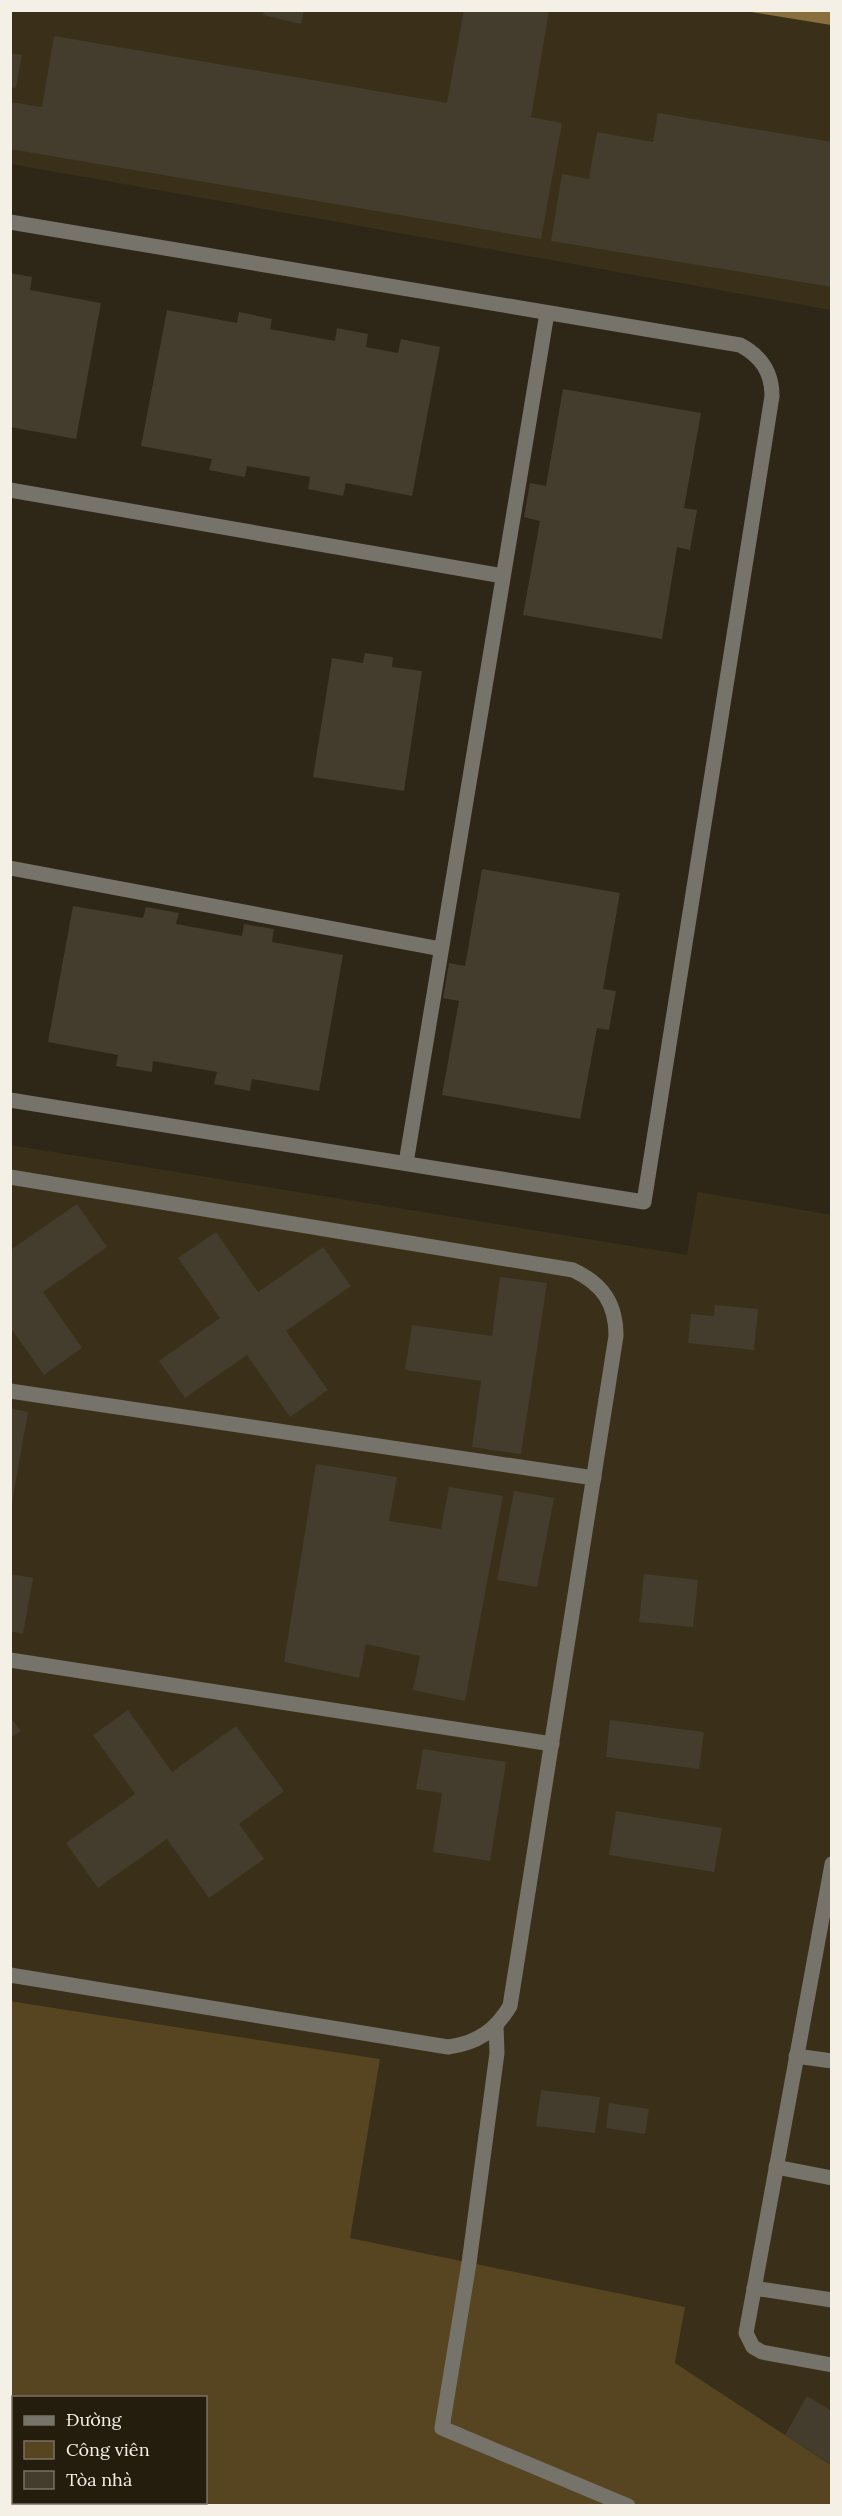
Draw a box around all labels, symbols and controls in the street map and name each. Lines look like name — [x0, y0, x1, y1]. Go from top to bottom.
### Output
legend — [12, 2396, 207, 2504]
text: Đường — [66, 2408, 123, 2431]
text: Công viên — [66, 2438, 150, 2461]
text: Tòa nhà — [66, 2468, 132, 2491]

